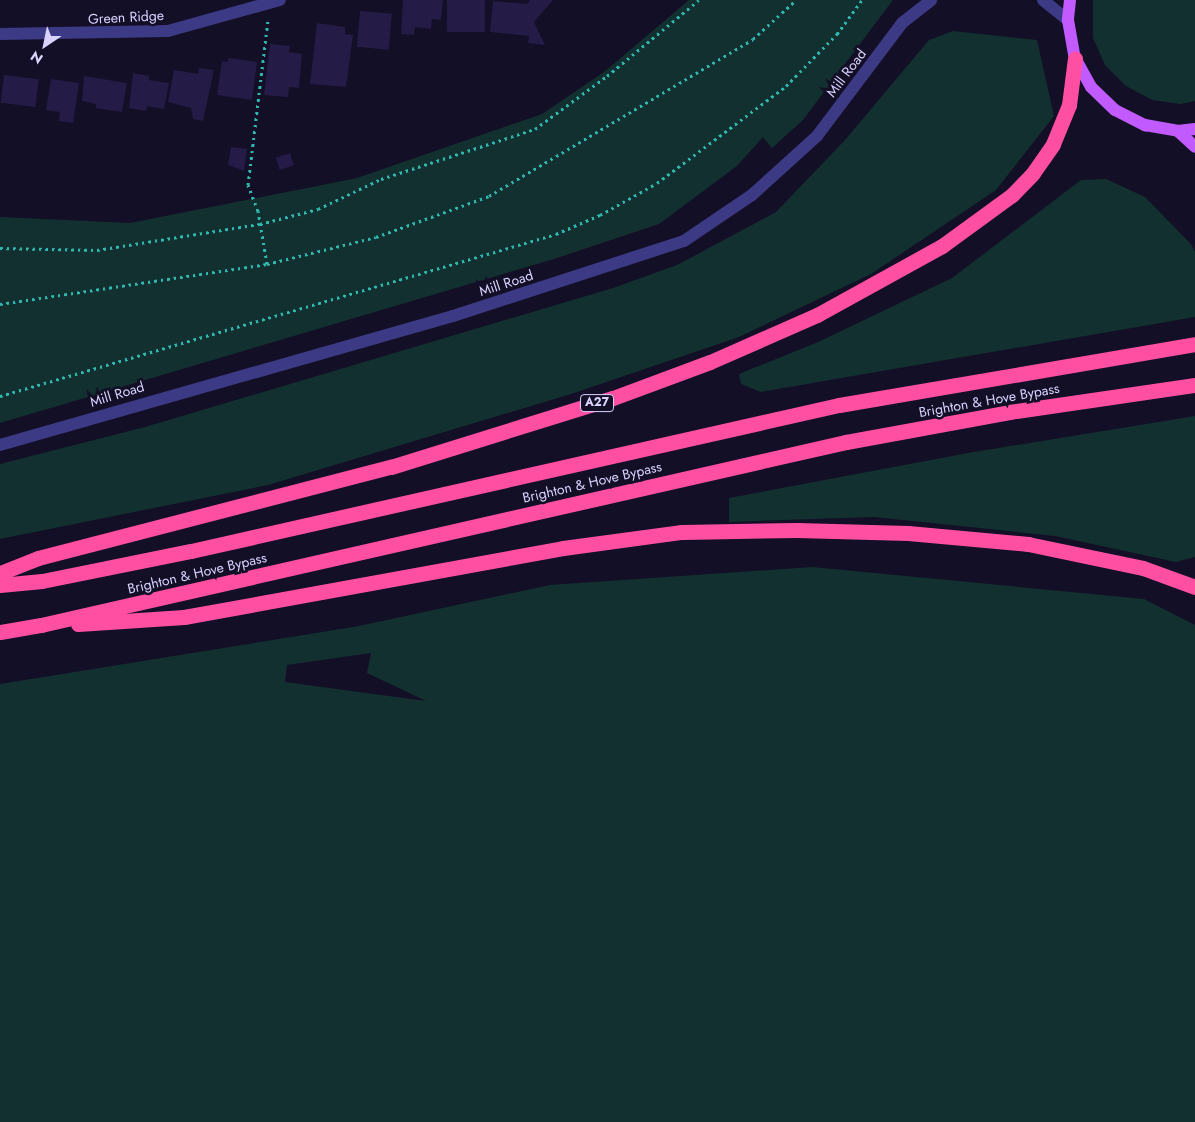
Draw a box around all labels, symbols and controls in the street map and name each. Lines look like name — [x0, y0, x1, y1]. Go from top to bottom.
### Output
street label: Green Ridge — [88, 7, 164, 27]
north arrow — [20, 20, 70, 70]
text: N — [26, 46, 47, 69]
street label: Mill Road — [822, 46, 870, 100]
street label: Mill Road — [477, 266, 535, 300]
street label: Mill Road — [88, 378, 146, 410]
street label: Brighton & Hove Bypass — [917, 379, 1061, 421]
road number: A27 — [580, 393, 614, 412]
street label: Brighton & Hove Bypass — [521, 458, 663, 506]
street label: Brighton & Hove Bypass — [126, 549, 268, 597]

